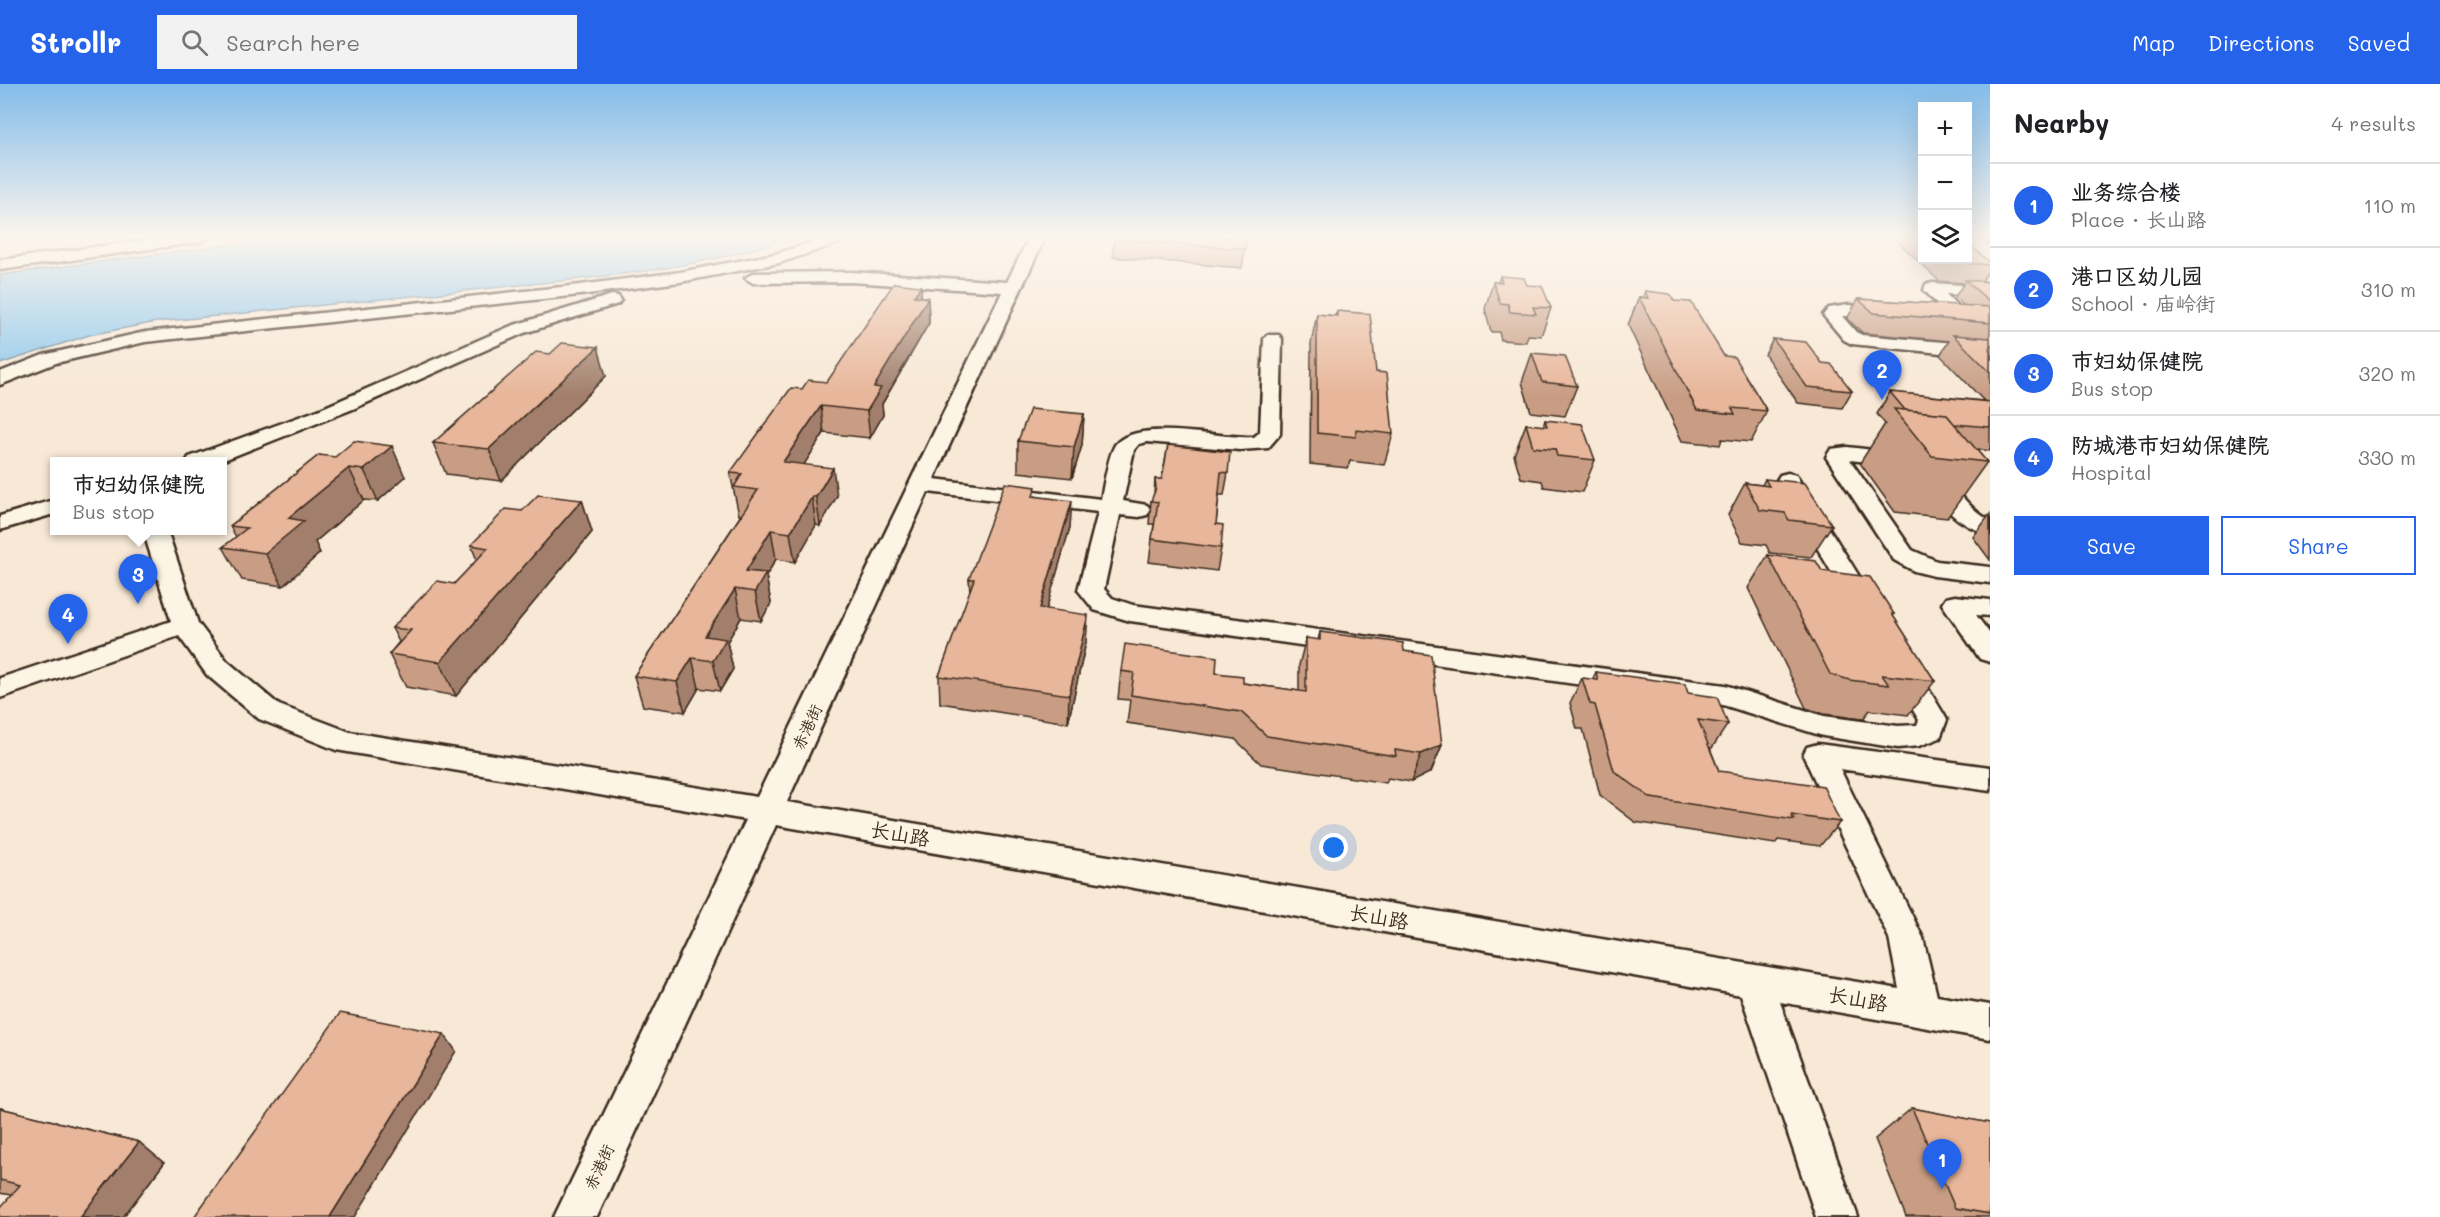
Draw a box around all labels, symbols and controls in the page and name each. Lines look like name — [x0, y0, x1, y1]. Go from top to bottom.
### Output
search box — [157, 15, 577, 69]
text: Strollr — [30, 24, 121, 60]
icon: search — [178, 26, 211, 59]
text: Search here — [226, 28, 360, 57]
text: Map — [2132, 29, 2175, 56]
text: Directions — [2208, 29, 2315, 56]
text: Saved — [2348, 29, 2410, 56]
map controls — [1918, 102, 1972, 264]
button: + — [1918, 102, 1972, 156]
text: Nearby — [2014, 106, 2109, 140]
text: 4 results — [2331, 110, 2416, 136]
button: − — [1918, 156, 1972, 210]
text: 业务综合楼 — [2071, 177, 2181, 206]
text: 1 — [2029, 192, 2038, 218]
text: 110 m — [2363, 192, 2416, 218]
text: Place · 长山路 — [2071, 206, 2206, 232]
button: layers — [1918, 210, 1972, 264]
text: 港口区幼儿园 — [2071, 261, 2203, 290]
text: 2 — [2028, 276, 2039, 302]
text: 310 m — [2361, 276, 2416, 302]
text: School · 庙岭街 — [2071, 290, 2216, 316]
text: 巿妇幼保健院 — [2071, 346, 2203, 375]
pin: 2 — [1862, 350, 1902, 400]
text: 3 — [2028, 360, 2040, 386]
text: 320 m — [2358, 360, 2416, 386]
text: Bus stop — [2071, 375, 2153, 401]
text: 防城港市妇幼保健院 — [2071, 430, 2269, 459]
text: 4 — [2027, 444, 2040, 470]
text: 330 m — [2358, 444, 2416, 470]
popup — [50, 457, 227, 535]
text: Hospital — [2071, 459, 2152, 485]
text: 巿妇幼保健院 — [72, 469, 205, 498]
text: Bus stop — [72, 498, 155, 524]
button: Save — [2014, 516, 2209, 575]
button: Share — [2221, 516, 2416, 575]
pin: 3 — [118, 554, 158, 604]
pin: 4 — [48, 594, 88, 644]
street label: 赤港街 — [787, 701, 826, 753]
street label: 长山路 — [868, 815, 933, 851]
your location — [1319, 833, 1348, 862]
street label: 长山路 — [1347, 898, 1412, 934]
street label: 长山路 — [1826, 980, 1891, 1016]
pin: 1 — [1922, 1140, 1962, 1189]
street label: 赤港街 — [579, 1141, 618, 1193]

